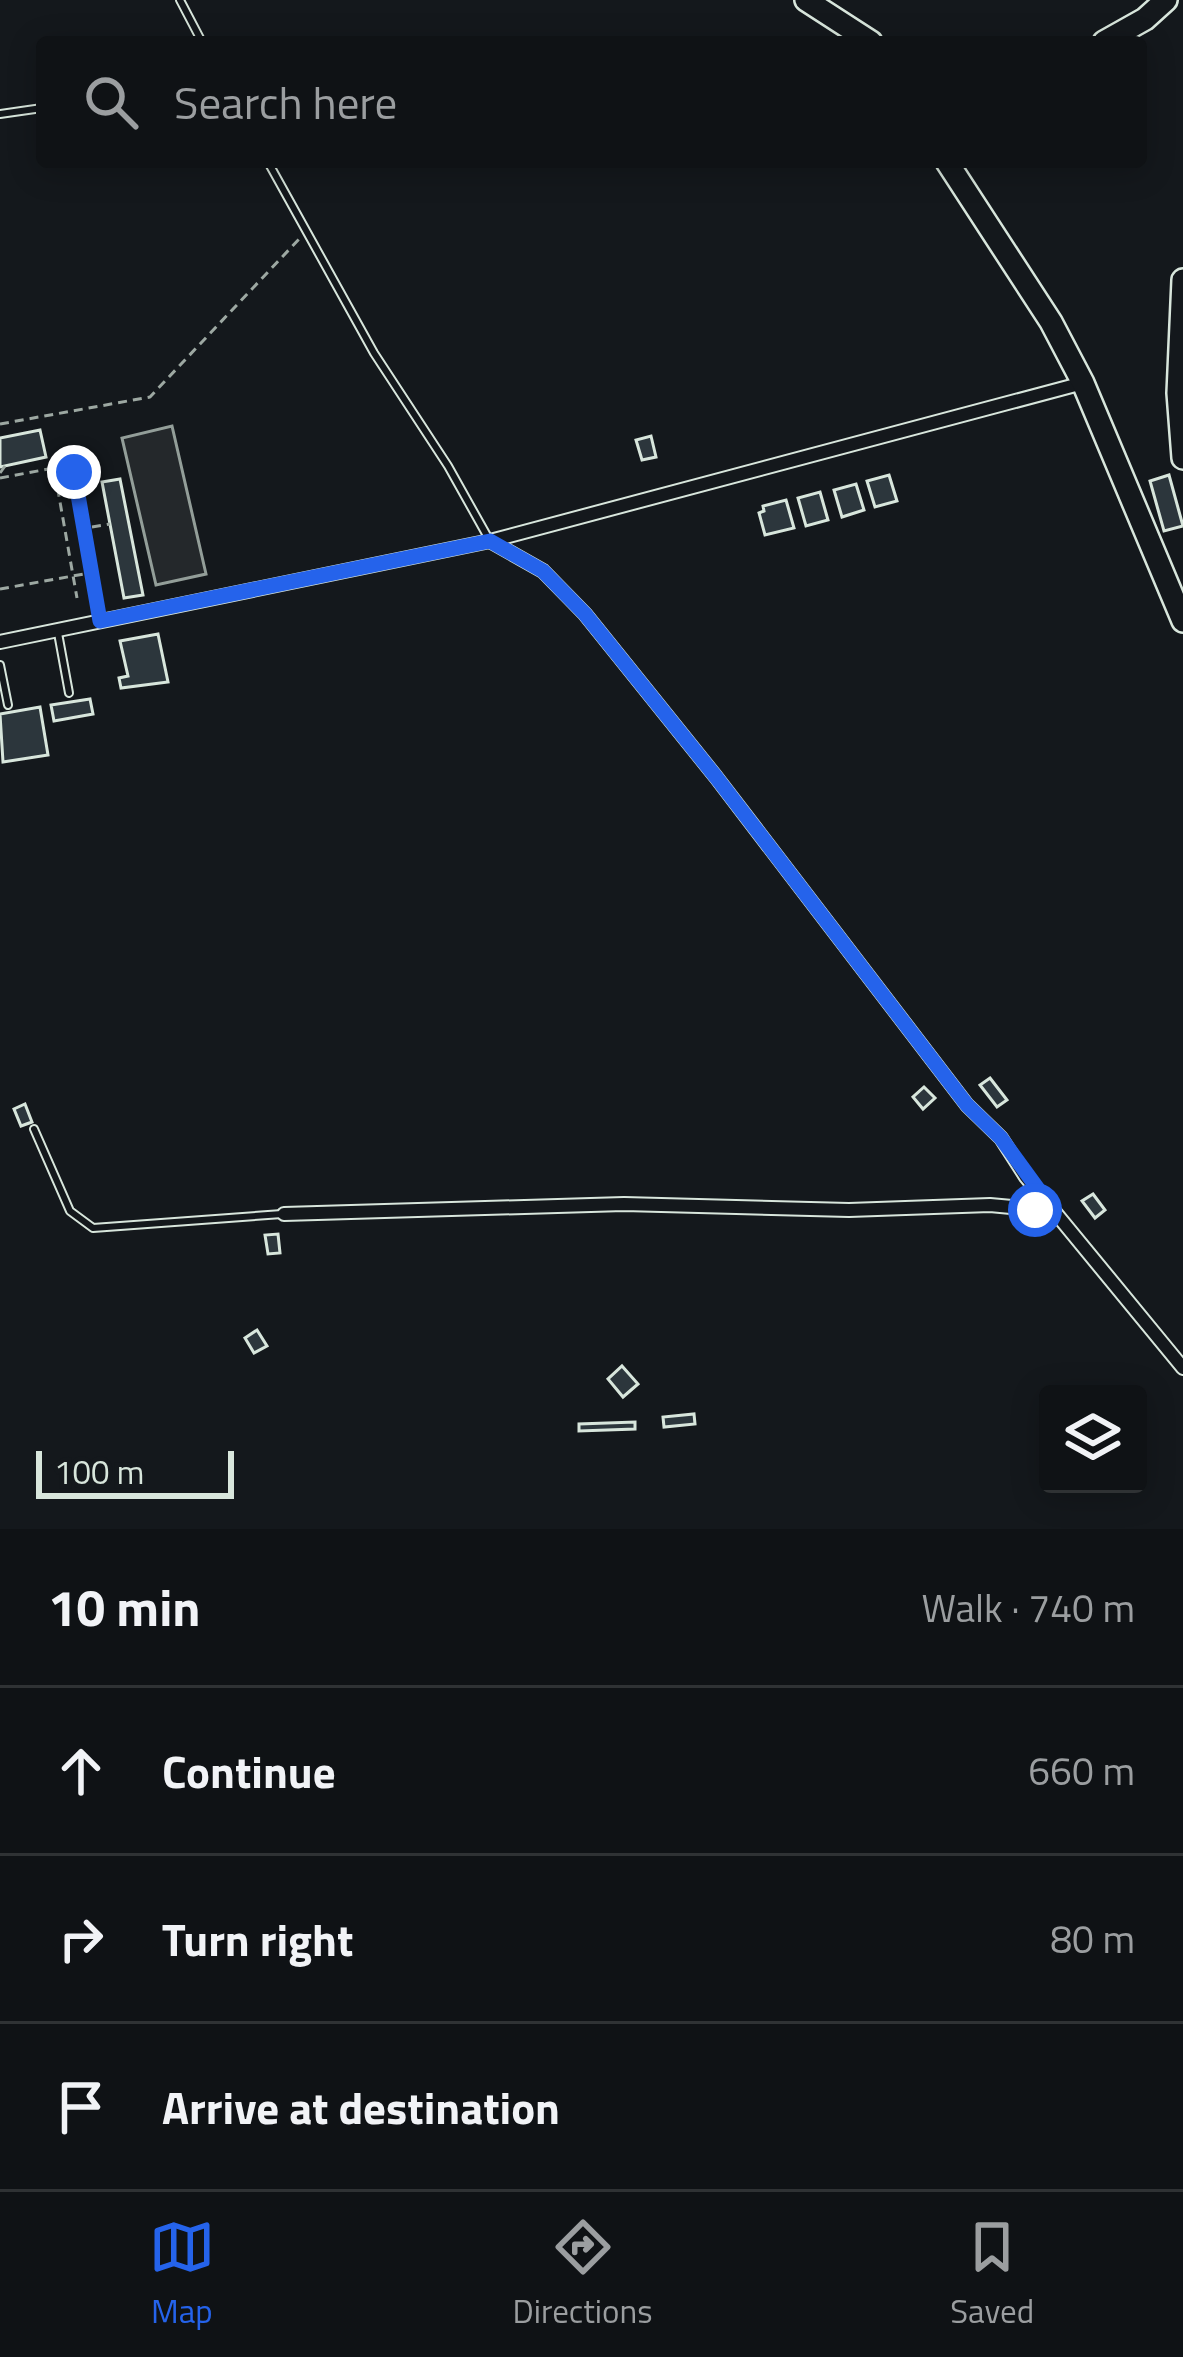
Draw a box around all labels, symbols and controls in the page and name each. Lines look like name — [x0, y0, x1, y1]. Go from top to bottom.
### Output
search box — [36, 36, 1147, 168]
text: Search here — [174, 68, 397, 136]
icon: search — [78, 69, 144, 135]
route end — [47, 445, 101, 499]
route start — [1008, 1183, 1062, 1237]
map controls — [1039, 1385, 1147, 1493]
button: layers — [1039, 1385, 1147, 1493]
scale bar — [36, 1445, 234, 1498]
text: 100 m — [54, 1447, 144, 1497]
text: 10 min — [48, 1568, 201, 1646]
text: Walk · 740 m — [921, 1578, 1135, 1637]
text: Continue — [162, 1737, 336, 1805]
icon: ahead — [48, 1738, 114, 1804]
text: 660 m — [1028, 1741, 1135, 1800]
text: Turn right — [162, 1905, 353, 1973]
icon: right — [48, 1906, 114, 1972]
text: 80 m — [1050, 1909, 1135, 1968]
text: Arrive at destination — [162, 2073, 560, 2141]
icon: arrive — [48, 2074, 114, 2140]
tab: Map — [149, 2214, 215, 2336]
tab: Directions — [513, 2214, 652, 2336]
tab: Saved — [950, 2214, 1034, 2336]

